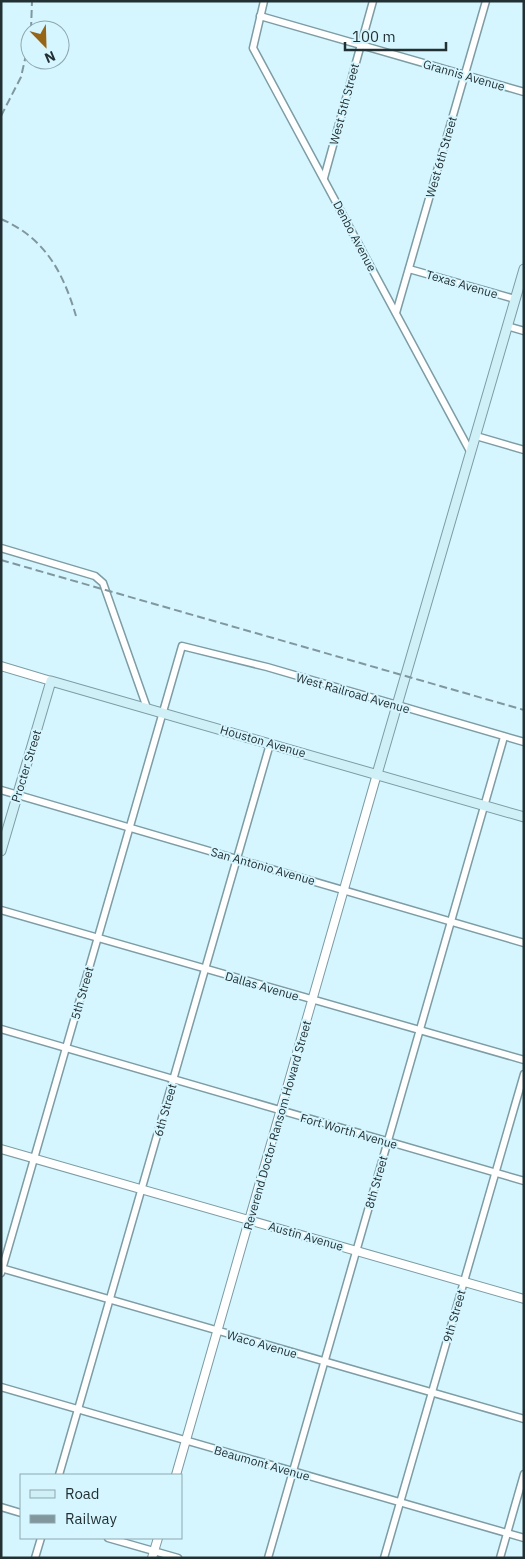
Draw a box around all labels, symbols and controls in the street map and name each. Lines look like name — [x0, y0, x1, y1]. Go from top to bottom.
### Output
north arrow — [20, 20, 70, 70]
scale bar — [345, 20, 446, 52]
text: 100 m — [352, 27, 396, 46]
text: N — [42, 47, 58, 67]
street label: Grannis Avenue — [421, 56, 507, 94]
street label: West 5th Street — [326, 62, 362, 146]
street label: West 6th Street — [422, 115, 460, 199]
street label: Denbo Avenue — [330, 198, 380, 274]
street label: Texas Avenue — [424, 267, 500, 301]
street label: West Railroad Avenue — [294, 670, 412, 717]
street label: Houston Avenue — [218, 722, 308, 761]
street label: Procter Street — [8, 728, 44, 804]
street label: San Antonio Avenue — [209, 844, 317, 888]
street label: 5th Street — [67, 965, 97, 1021]
street label: Dallas Avenue — [223, 968, 301, 1004]
street label: Reverend Doctor Ransom Howard Street — [240, 1019, 314, 1231]
street label: 6th Street — [150, 1082, 180, 1138]
street label: Fort Worth Avenue — [299, 1110, 400, 1152]
street label: 8th Street — [361, 1154, 391, 1210]
street label: Austin Avenue — [267, 1218, 346, 1254]
street label: 9th Street — [439, 1288, 469, 1344]
street label: Waco Avenue — [225, 1327, 299, 1361]
street label: Beaumont Avenue — [212, 1442, 312, 1484]
legend — [20, 1474, 182, 1539]
text: Road — [65, 1484, 100, 1503]
text: Railway — [65, 1509, 118, 1528]

